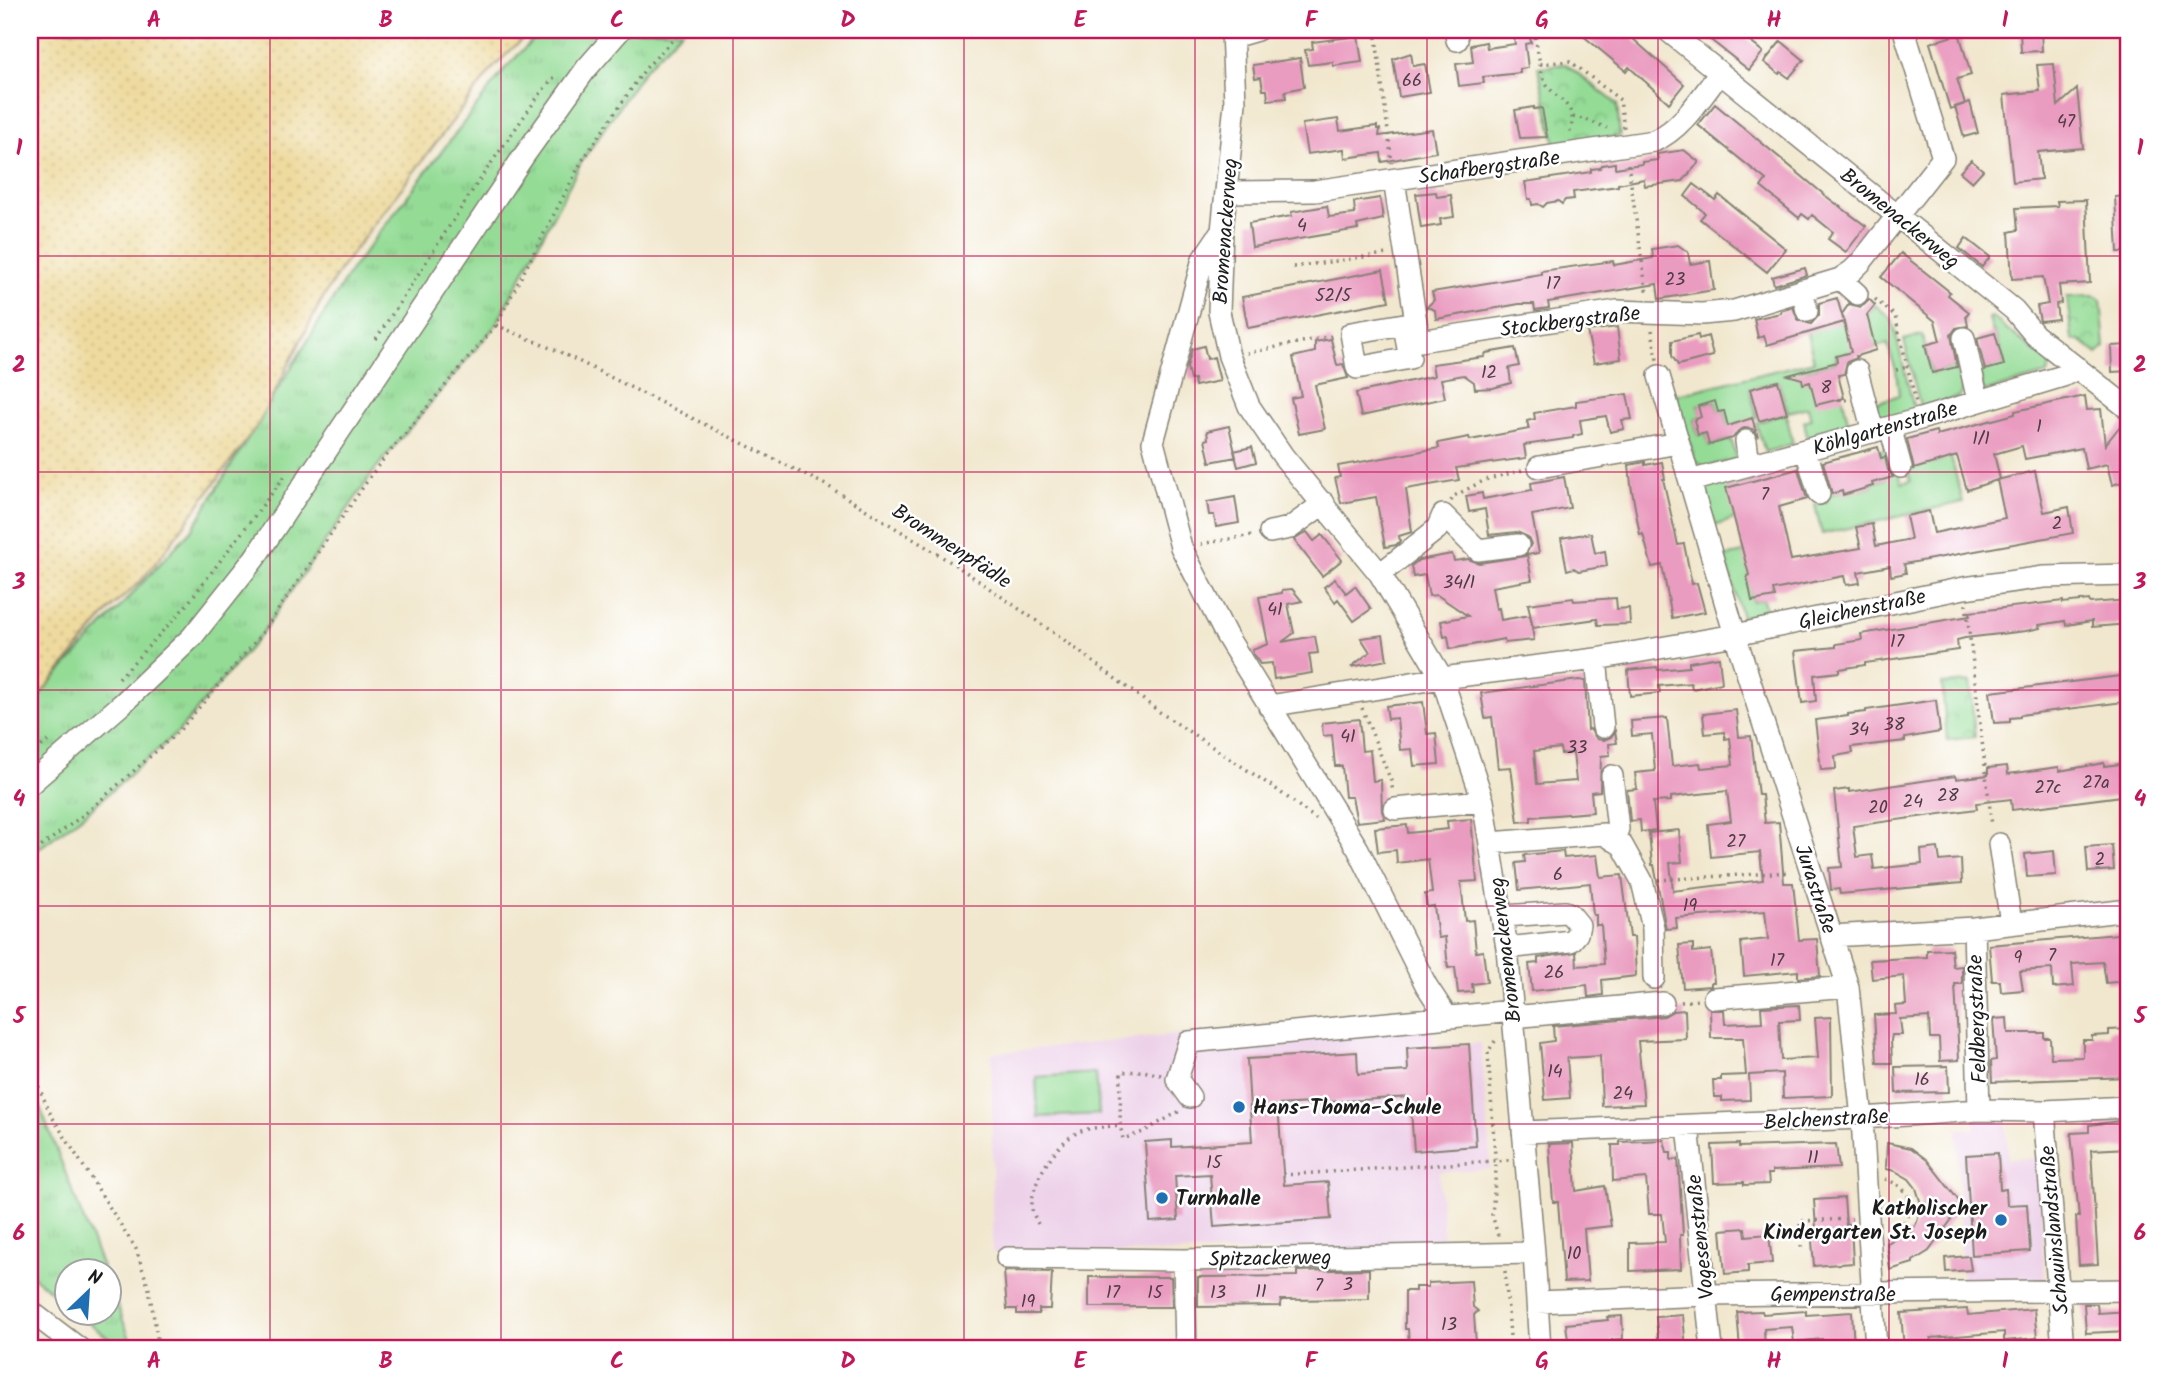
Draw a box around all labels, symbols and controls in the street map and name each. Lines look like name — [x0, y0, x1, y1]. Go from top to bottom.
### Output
text: A — [147, 3, 161, 39]
text: B — [379, 3, 393, 39]
text: C — [610, 3, 624, 39]
text: D — [840, 3, 856, 39]
text: E — [1074, 3, 1088, 39]
text: F — [1305, 3, 1319, 39]
text: G — [1535, 3, 1549, 39]
text: H — [1767, 3, 1782, 39]
text: I — [2001, 3, 2009, 39]
house number: 66 — [1402, 67, 1422, 96]
house number: 47 — [2057, 108, 2076, 137]
text: 1 — [16, 131, 23, 167]
text: 1 — [2137, 131, 2144, 167]
street label: Schafbergstraße — [1416, 142, 1563, 195]
street label: Bromenackerweg — [1205, 157, 1248, 305]
street label: Bromenackerweg — [1832, 160, 1966, 278]
house number: 4 — [1297, 212, 1307, 241]
house number: 23 — [1665, 266, 1685, 295]
house number: 17 — [1546, 270, 1561, 299]
house number: 52/5 — [1315, 282, 1352, 311]
street label: Stockbergstraße — [1498, 297, 1643, 347]
text: 2 — [12, 348, 26, 384]
text: 2 — [2133, 348, 2147, 384]
house number: 12 — [1481, 359, 1497, 388]
house number: 8 — [1821, 374, 1832, 403]
street label: Köhlgartenstraße — [1809, 393, 1962, 466]
house number: 1 — [2036, 413, 2042, 442]
house number: 1/1 — [1972, 425, 1990, 454]
house number: 7 — [1761, 481, 1770, 510]
street label: Brommenpfädle — [885, 496, 1018, 599]
house number: 2 — [2052, 510, 2062, 539]
text: 3 — [12, 565, 26, 601]
text: 3 — [2133, 565, 2147, 601]
house number: 34/1 — [1443, 569, 1475, 598]
street label: Gleichenstraße — [1796, 581, 1930, 640]
house number: 41 — [1267, 596, 1283, 625]
house number: 17 — [1890, 628, 1905, 657]
house number: 38 — [1883, 711, 1905, 740]
house number: 34 — [1849, 716, 1869, 745]
house number: 41 — [1340, 723, 1356, 752]
house number: 33 — [1567, 734, 1587, 763]
house number: 27a — [2082, 769, 2110, 798]
house number: 27c — [2035, 774, 2061, 803]
text: 4 — [13, 782, 26, 818]
house number: 28 — [1937, 782, 1959, 811]
text: 4 — [2134, 782, 2147, 818]
house number: 24 — [1903, 788, 1923, 817]
house number: 20 — [1868, 794, 1888, 823]
house number: 27 — [1727, 828, 1746, 857]
street label: Jurastraße — [1785, 840, 1845, 939]
house number: 2 — [2095, 846, 2105, 875]
house number: 6 — [1553, 861, 1563, 890]
street label: Bromenackerweg — [1481, 875, 1532, 1024]
house number: 19 — [1683, 892, 1697, 921]
house number: 7 — [2048, 942, 2057, 971]
house number: 9 — [2014, 944, 2023, 973]
house number: 17 — [1770, 947, 1785, 976]
street label: Feldbergstraße — [1960, 953, 1997, 1084]
house number: 26 — [1544, 959, 1564, 988]
text: 5 — [12, 999, 27, 1035]
text: 5 — [2133, 999, 2148, 1035]
house number: 14 — [1547, 1058, 1563, 1087]
house number: 16 — [1914, 1066, 1930, 1095]
house number: 24 — [1613, 1080, 1633, 1109]
place label: Hans-Thoma-Schule — [1253, 1092, 1442, 1125]
marker: Hans-Thoma-Schule — [1231, 1099, 1247, 1115]
street label: Belchenstraße — [1763, 1101, 1890, 1140]
house number: 11 — [1807, 1144, 1819, 1173]
street label: Schauinslandstraße — [2032, 1144, 2079, 1316]
house number: 15 — [1206, 1149, 1223, 1178]
street label: Vogesenstraße — [1678, 1172, 1724, 1301]
place label: Turnhalle — [1176, 1183, 1261, 1216]
marker: Turnhalle — [1154, 1190, 1170, 1206]
place label: Katholischer Kindergarten St. Joseph — [1763, 1193, 1988, 1250]
marker: Katholischer Kindergarten St. Joseph — [1993, 1212, 2009, 1228]
text: 6 — [13, 1216, 25, 1252]
text: 6 — [2134, 1216, 2146, 1252]
house number: 10 — [1567, 1240, 1581, 1269]
street label: Spitzackerweg — [1208, 1242, 1332, 1277]
north arrow — [52, 1256, 122, 1326]
text: N — [83, 1262, 106, 1295]
house number: 3 — [1343, 1271, 1353, 1300]
house number: 7 — [1315, 1272, 1324, 1301]
house number: 11 — [1255, 1278, 1267, 1307]
house number: 17 — [1106, 1279, 1121, 1308]
house number: 15 — [1147, 1279, 1164, 1308]
house number: 13 — [1210, 1279, 1226, 1308]
street label: Gempenstraße — [1770, 1279, 1896, 1312]
house number: 19 — [1021, 1288, 1035, 1317]
house number: 13 — [1441, 1311, 1457, 1340]
text: A — [147, 1344, 161, 1379]
text: B — [379, 1344, 393, 1379]
text: C — [610, 1344, 624, 1379]
text: D — [840, 1344, 856, 1379]
text: E — [1074, 1344, 1088, 1379]
text: F — [1305, 1344, 1319, 1379]
text: G — [1535, 1344, 1549, 1379]
text: H — [1767, 1344, 1782, 1379]
text: I — [2001, 1344, 2009, 1379]

